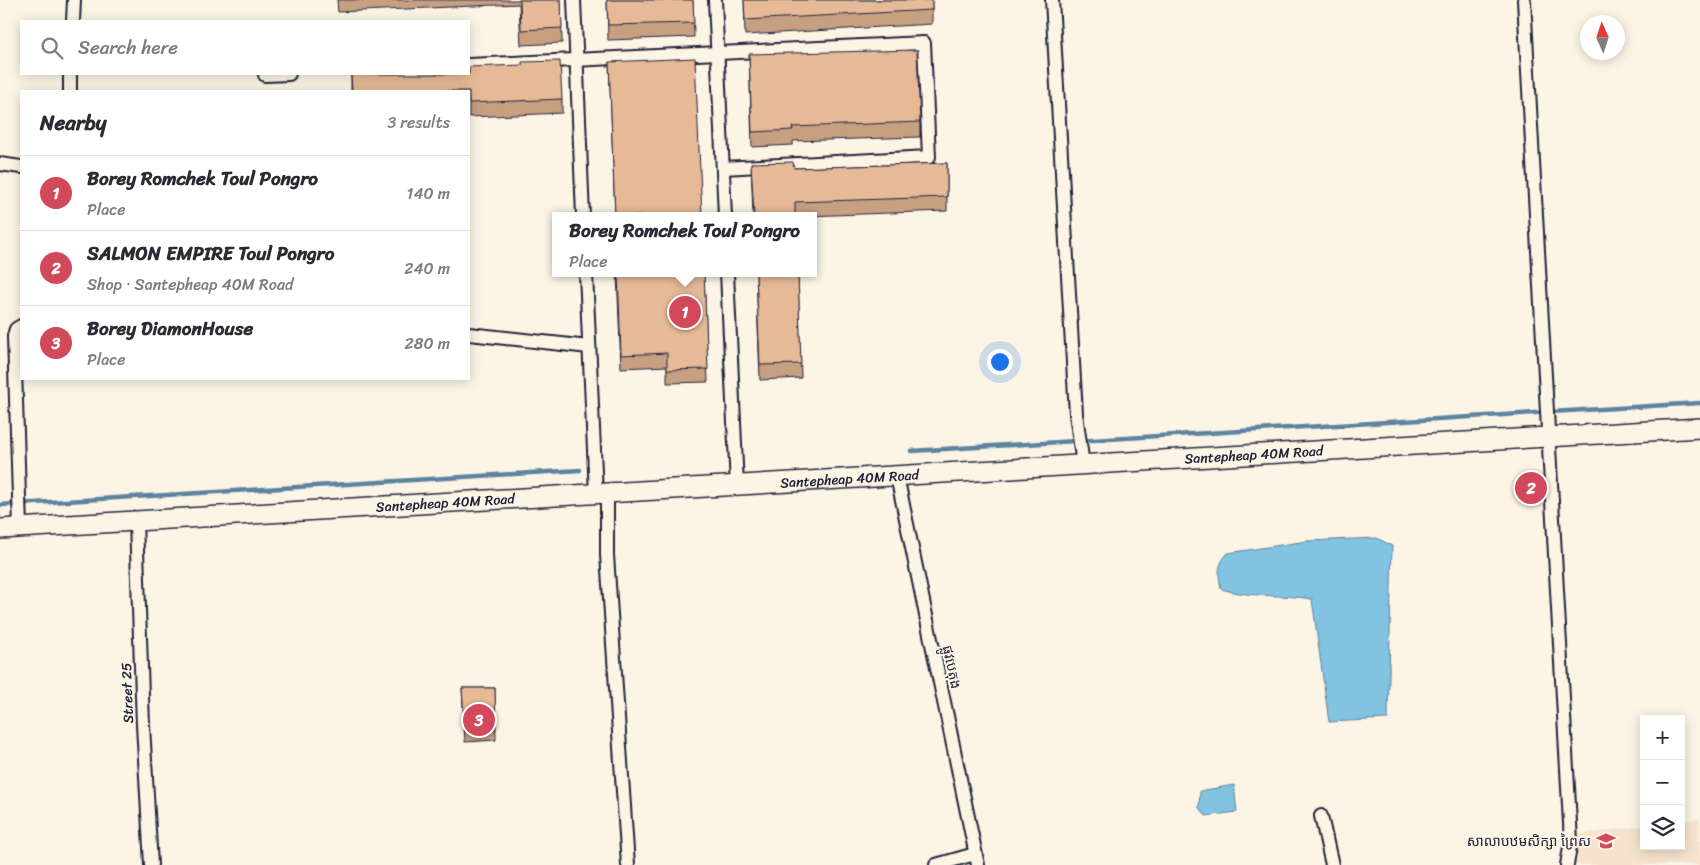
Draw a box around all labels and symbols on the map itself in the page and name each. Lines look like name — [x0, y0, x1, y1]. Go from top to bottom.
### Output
north arrow — [1580, 15, 1625, 60]
pin: 1 — [669, 293, 701, 331]
your location — [987, 349, 1013, 375]
street label: Santepheap 40M Road — [1184, 438, 1326, 472]
street label: Santepheap 40M Road — [779, 462, 921, 496]
pin: 2 — [1515, 469, 1547, 507]
street label: Santepheap 40M Road — [375, 486, 517, 520]
street label: ផ្លូវបេតុង — [935, 643, 968, 691]
street label: Street 25 — [114, 662, 141, 724]
pin: 3 — [463, 701, 495, 739]
place label: សាលាបឋមសិក្សា ព្រៃស — [1467, 829, 1591, 854]
school or university icon: សាលាបឋមសិក្សា ព្រៃស — [1595, 830, 1617, 852]

